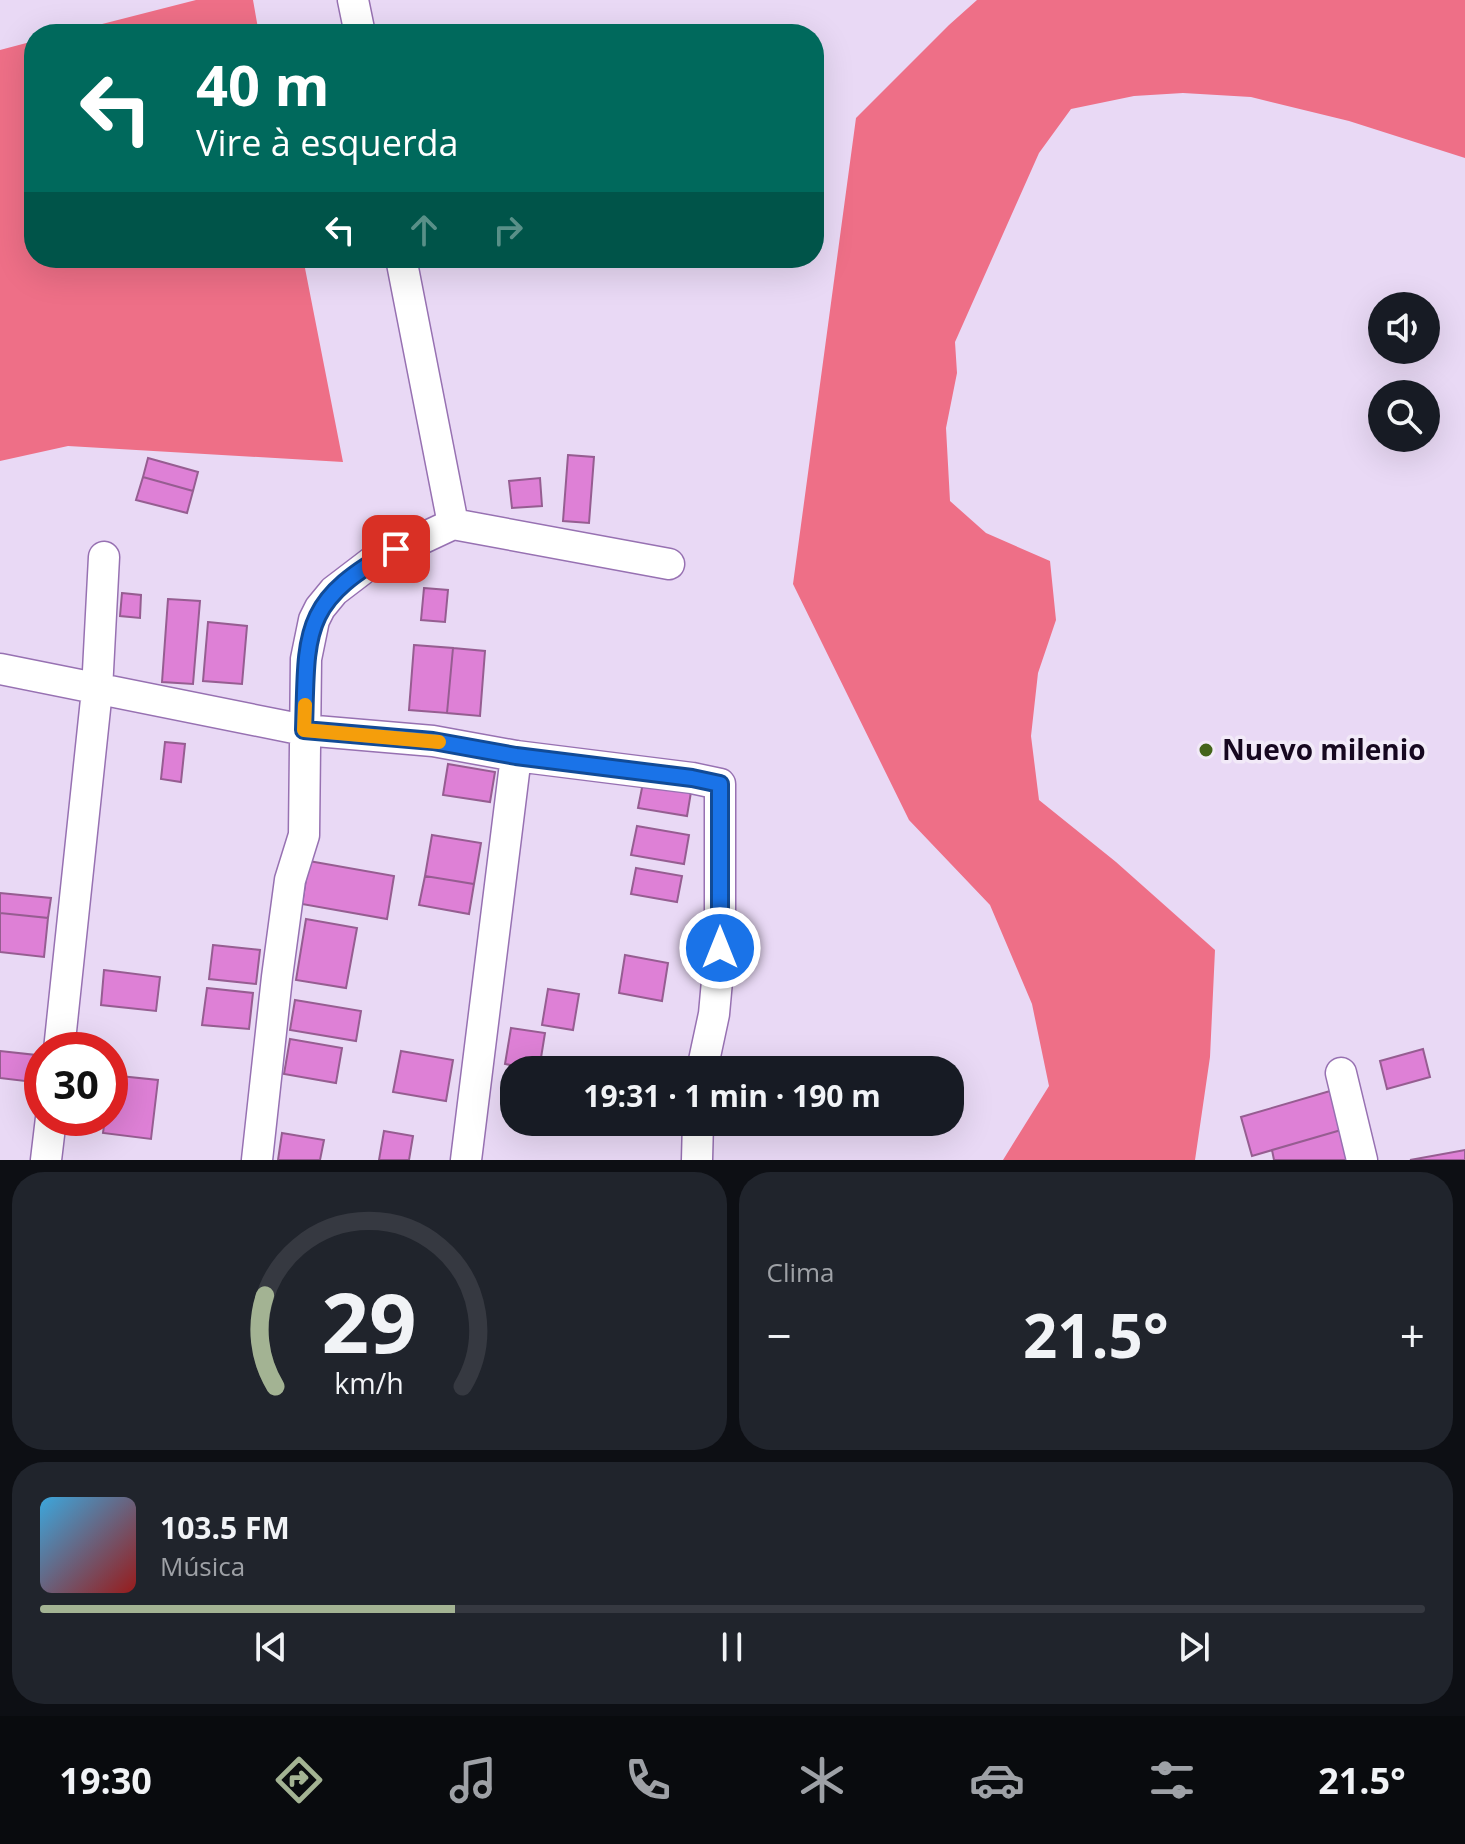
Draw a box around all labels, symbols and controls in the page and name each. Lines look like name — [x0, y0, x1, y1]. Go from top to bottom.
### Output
text: 40 m — [196, 46, 330, 122]
icon: left — [64, 56, 168, 160]
text: Vire à esquerda — [196, 118, 459, 167]
icon: left — [318, 208, 362, 252]
icon: ahead — [402, 208, 446, 252]
icon: right — [486, 208, 530, 252]
map controls — [1368, 292, 1440, 452]
button: sound — [1368, 292, 1440, 364]
button: search — [1368, 380, 1440, 452]
pin — [362, 515, 430, 583]
icon: arrive — [374, 527, 418, 571]
place label: Nuevo milenio — [1222, 730, 1426, 768]
marker: Nuevo milenio — [1197, 741, 1215, 759]
position arrow — [678, 906, 762, 990]
speed limit sign: 30 — [24, 1032, 128, 1136]
text: 19:31 · 1 min · 190 m — [583, 1075, 881, 1116]
text: Clima — [767, 1254, 835, 1290]
text: 29 — [322, 1264, 417, 1377]
text: 21.5° — [1023, 1294, 1169, 1376]
text: − — [767, 1305, 792, 1365]
text: + — [1400, 1305, 1425, 1365]
text: km/h — [335, 1363, 404, 1402]
text: 103.5 FM — [160, 1507, 290, 1548]
text: Música — [160, 1548, 245, 1584]
icon: previous — [249, 1625, 293, 1669]
icon: pause — [710, 1625, 754, 1669]
icon: next — [1172, 1625, 1216, 1669]
icon: directions — [271, 1752, 327, 1808]
icon: music — [445, 1752, 501, 1808]
icon: phone — [620, 1752, 676, 1808]
icon: climate — [794, 1752, 850, 1808]
icon: car — [969, 1752, 1025, 1808]
icon: filters — [1144, 1752, 1200, 1808]
text: 19:30 — [59, 1756, 152, 1805]
text: 21.5° — [1318, 1756, 1406, 1805]

